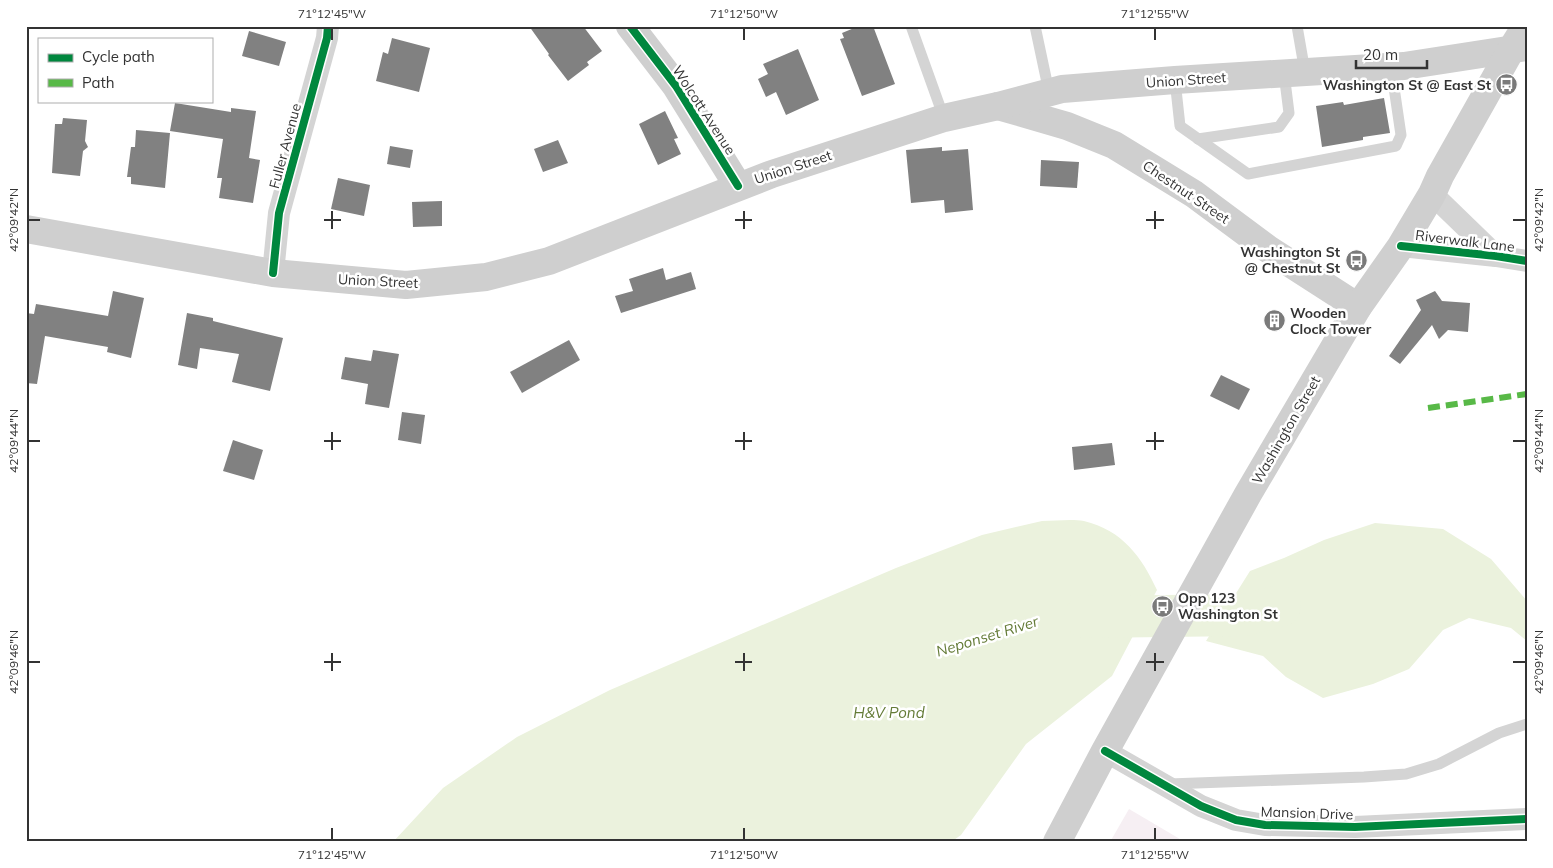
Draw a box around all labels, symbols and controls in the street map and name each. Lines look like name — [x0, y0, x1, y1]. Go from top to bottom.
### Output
text: 71°12'45"W — [298, 6, 366, 21]
text: 71°12'50"W — [710, 6, 778, 21]
text: 71°12'55"W — [1121, 6, 1189, 21]
legend — [38, 38, 212, 102]
scale bar — [1356, 38, 1427, 70]
text: 20 m — [1363, 45, 1398, 64]
text: Cycle path — [82, 47, 155, 66]
street label: Wolcott Avenue — [668, 62, 740, 158]
street label: Union Street — [1145, 68, 1227, 92]
text: Path — [82, 73, 114, 92]
bus stop icon: Washington St @ East St — [1495, 73, 1519, 97]
place label: Washington St @ East St — [1323, 76, 1492, 94]
street label: Fuller Avenue — [265, 101, 305, 191]
street label: Union Street — [752, 146, 834, 188]
street label: Chestnut Street — [1139, 156, 1233, 228]
text: 42°09'42"N — [6, 188, 21, 252]
text: 42°09'42"N — [1531, 188, 1546, 252]
street label: Riverwalk Lane — [1414, 226, 1516, 256]
place label: Washington St @ Chestnut St — [1240, 243, 1341, 277]
bus stop icon: Washington St @ Chestnut St — [1344, 248, 1368, 272]
street label: Union Street — [337, 270, 419, 292]
place label: Wooden Clock Tower — [1290, 304, 1372, 338]
building icon: Wooden Clock Tower — [1262, 309, 1286, 333]
street label: Washington Street — [1248, 373, 1324, 487]
text: 42°09'44"N — [6, 409, 21, 473]
text: 42°09'44"N — [1531, 409, 1546, 473]
place label: Opp 123 Washington St — [1178, 589, 1279, 623]
bus stop icon: Opp 123 Washington St — [1150, 594, 1174, 618]
water label: Neponset River — [934, 611, 1041, 661]
text: 42°09'46"N — [6, 630, 21, 694]
text: 42°09'46"N — [1531, 630, 1546, 694]
water label: H&V Pond — [853, 703, 925, 722]
street label: Mansion Drive — [1260, 802, 1354, 824]
text: 71°12'45"W — [298, 847, 366, 862]
text: 71°12'50"W — [710, 847, 778, 862]
text: 71°12'55"W — [1121, 847, 1189, 862]

